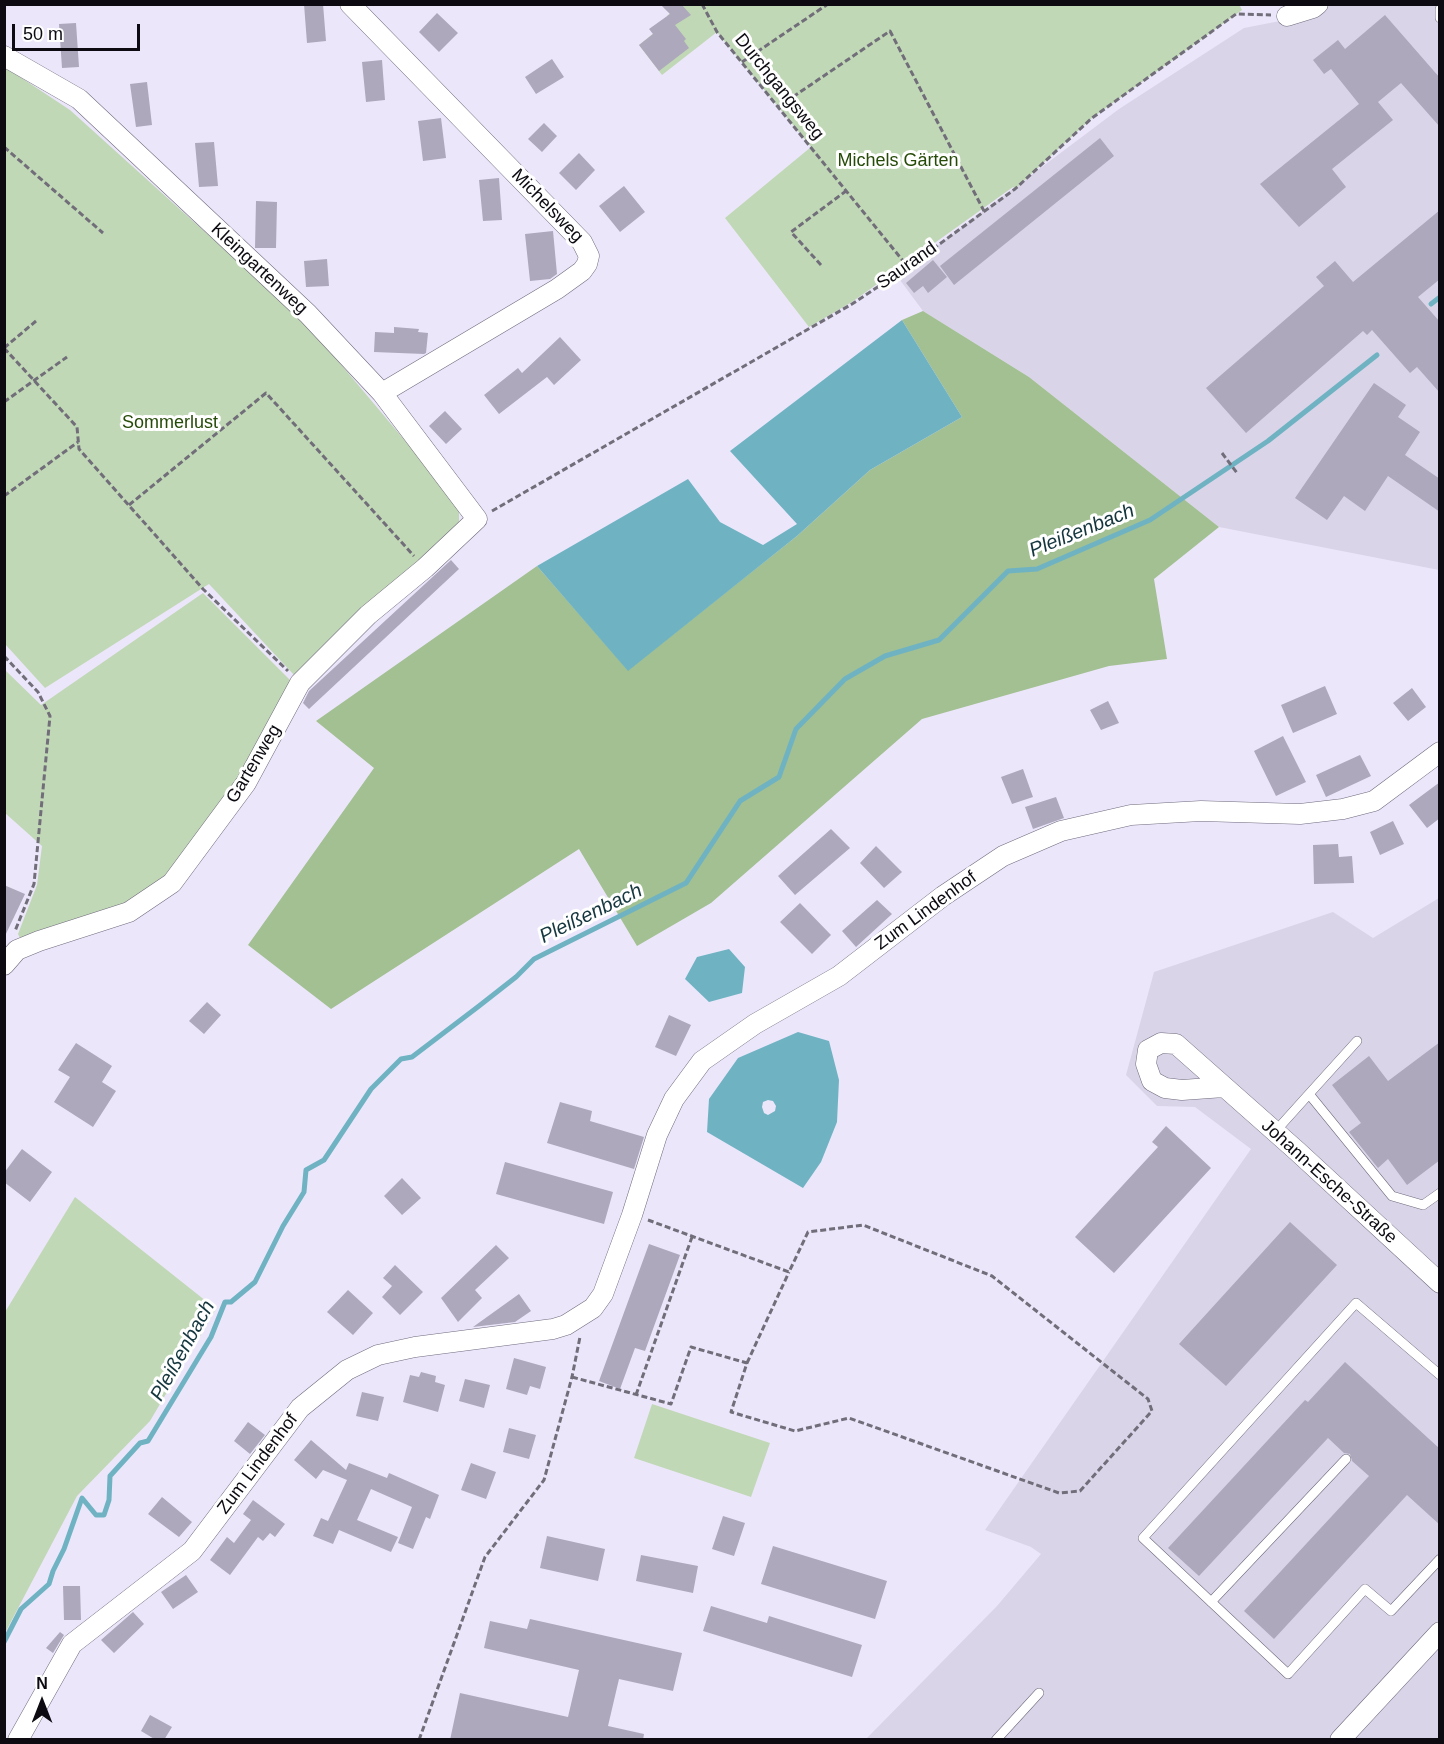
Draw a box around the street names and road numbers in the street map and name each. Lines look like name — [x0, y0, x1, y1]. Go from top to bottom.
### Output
street label: Durchgangsweg — [730, 30, 828, 144]
street label: Michelsweg — [507, 165, 587, 247]
street label: Kleingartenweg — [206, 219, 312, 319]
street label: Saurand — [873, 238, 941, 294]
street label: Gartenweg — [222, 721, 286, 807]
street label: Zum Lindenhof — [871, 867, 981, 955]
street label: Johann-Esche-Straße — [1257, 1115, 1401, 1249]
street label: Zum Lindenhof — [213, 1410, 303, 1518]

